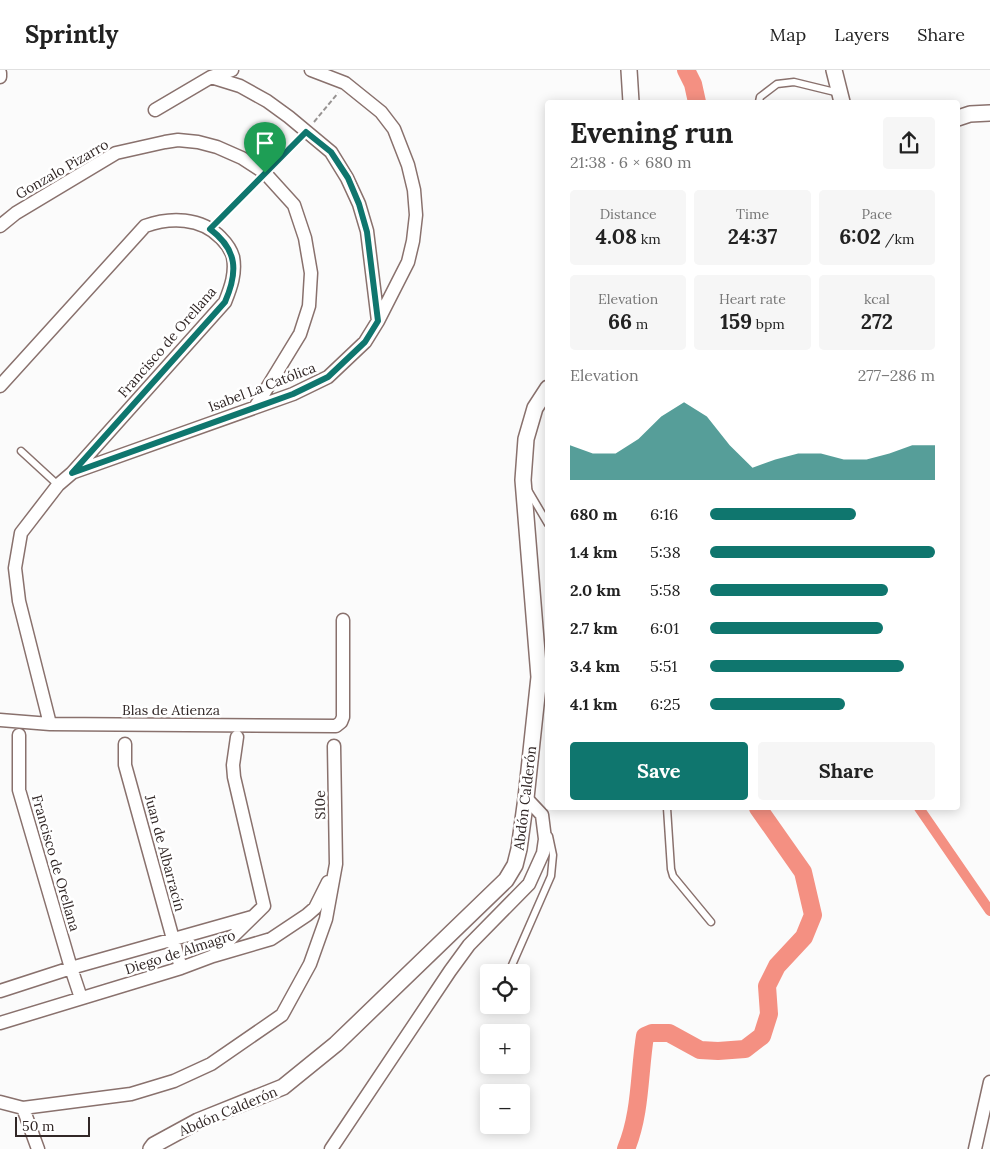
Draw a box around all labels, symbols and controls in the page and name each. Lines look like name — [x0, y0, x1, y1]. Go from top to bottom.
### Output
text: Sprintly — [25, 19, 119, 50]
text: Map — [770, 23, 806, 46]
text: Layers — [834, 23, 889, 46]
text: Share — [917, 23, 965, 46]
text: Evening run — [570, 115, 733, 151]
button: share — [883, 117, 935, 169]
pin — [244, 122, 286, 173]
icon: arrive — [251, 129, 279, 157]
street label: Gonzalo Pizarro — [12, 135, 112, 203]
text: 21:38 · 6 × 680 m — [570, 152, 692, 172]
text: Distance — [600, 205, 657, 223]
text: Time — [736, 205, 769, 223]
text: Pace — [862, 205, 892, 223]
text: 4.08 — [596, 223, 637, 250]
text: 24:37 — [728, 223, 777, 250]
text: 6:02 — [839, 223, 881, 250]
text: km — [637, 230, 661, 248]
text: /km — [881, 230, 914, 248]
street label: Francisco de Orellana — [114, 283, 220, 401]
text: Elevation — [598, 290, 658, 308]
text: Heart rate — [719, 290, 786, 308]
text: kcal — [864, 290, 890, 308]
text: 66 — [608, 308, 632, 335]
text: 159 — [720, 308, 752, 335]
text: 272 — [861, 308, 893, 335]
text: m — [632, 315, 648, 333]
text: bpm — [752, 315, 785, 333]
street label: Isabel La Católica — [206, 358, 318, 416]
text: Elevation — [570, 365, 639, 385]
text: 277–286 m — [858, 365, 935, 385]
text: 680 m — [570, 504, 617, 524]
text: 6:16 — [650, 504, 678, 524]
text: 1.4 km — [570, 542, 617, 562]
text: 5:38 — [650, 542, 681, 562]
text: 2.0 km — [570, 580, 621, 600]
text: 5:58 — [650, 580, 680, 600]
text: 2.7 km — [570, 618, 618, 638]
text: 6:01 — [650, 618, 679, 638]
text: 3.4 km — [570, 656, 620, 676]
text: 5:51 — [650, 656, 677, 676]
text: 4.1 km — [570, 694, 617, 714]
text: 6:25 — [650, 694, 681, 714]
street label: Blas de Atienza — [122, 701, 220, 719]
button: Save — [570, 742, 748, 800]
button: Share — [758, 742, 935, 800]
street label: Abdón Calderón — [510, 744, 540, 852]
street label: S10e — [311, 790, 329, 820]
street label: Juan de Albarracín — [141, 792, 189, 914]
street label: Francisco de Orellana — [28, 793, 84, 933]
street label: Diego de Almagro — [122, 926, 238, 978]
map controls — [480, 964, 530, 1134]
button: locate — [480, 964, 530, 1014]
button: + — [480, 1024, 530, 1074]
street label: Abdón Calderón — [175, 1082, 280, 1140]
button: − — [480, 1084, 530, 1134]
scale bar — [15, 1114, 90, 1137]
text: 50 m — [22, 1117, 55, 1135]

